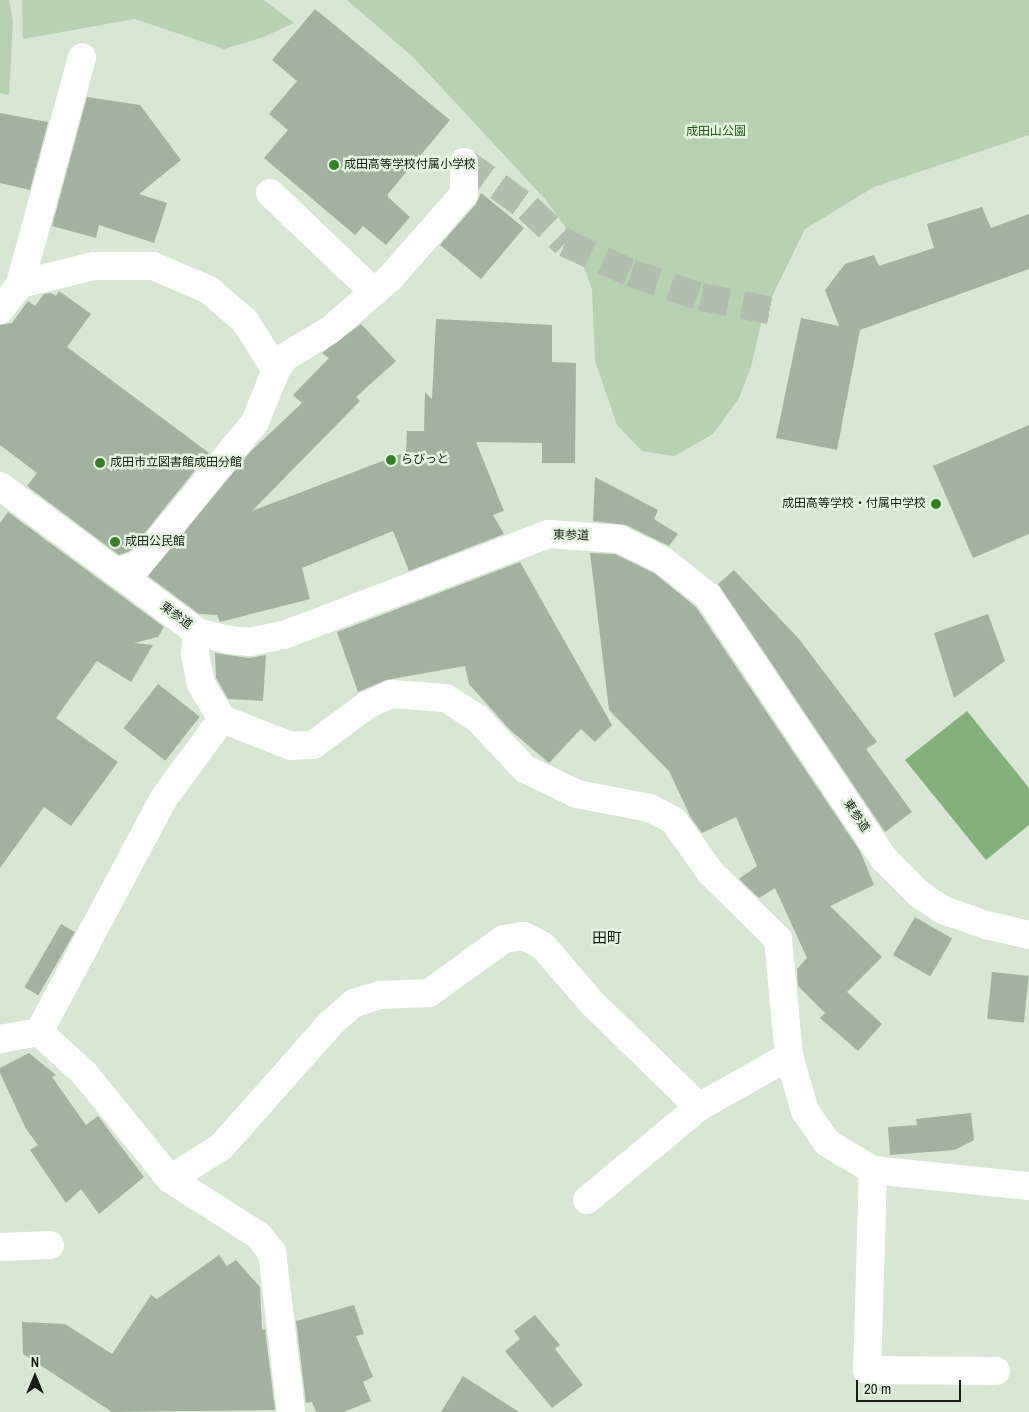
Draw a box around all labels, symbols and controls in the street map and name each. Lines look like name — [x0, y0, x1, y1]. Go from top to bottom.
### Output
park label: 成田山公園 — [686, 125, 746, 139]
place label: 成田高等学校付属小学校 — [344, 158, 476, 172]
marker: 成田高等学校付属小学校 — [328, 159, 340, 171]
place label: らびっと — [401, 453, 449, 467]
marker: らびっと — [385, 454, 397, 466]
place label: 成田市立図書館成田分館 — [110, 456, 242, 470]
marker: 成田市立図書館成田分館 — [94, 457, 106, 469]
place label: 成田高等学校・付属中学校 — [782, 497, 926, 511]
marker: 成田高等学校・付属中学校 — [930, 498, 942, 510]
street label: 東参道 — [553, 528, 589, 544]
place label: 成田公民館 — [125, 535, 185, 549]
marker: 成田公民館 — [109, 536, 121, 548]
street label: 東参道 — [157, 599, 195, 633]
street label: 東参道 — [840, 797, 872, 835]
district label: 田町 — [592, 929, 622, 947]
north arrow — [10, 1352, 60, 1402]
text: N — [31, 1353, 39, 1371]
scale bar — [859, 1370, 964, 1402]
text: 20 m — [864, 1378, 891, 1399]

